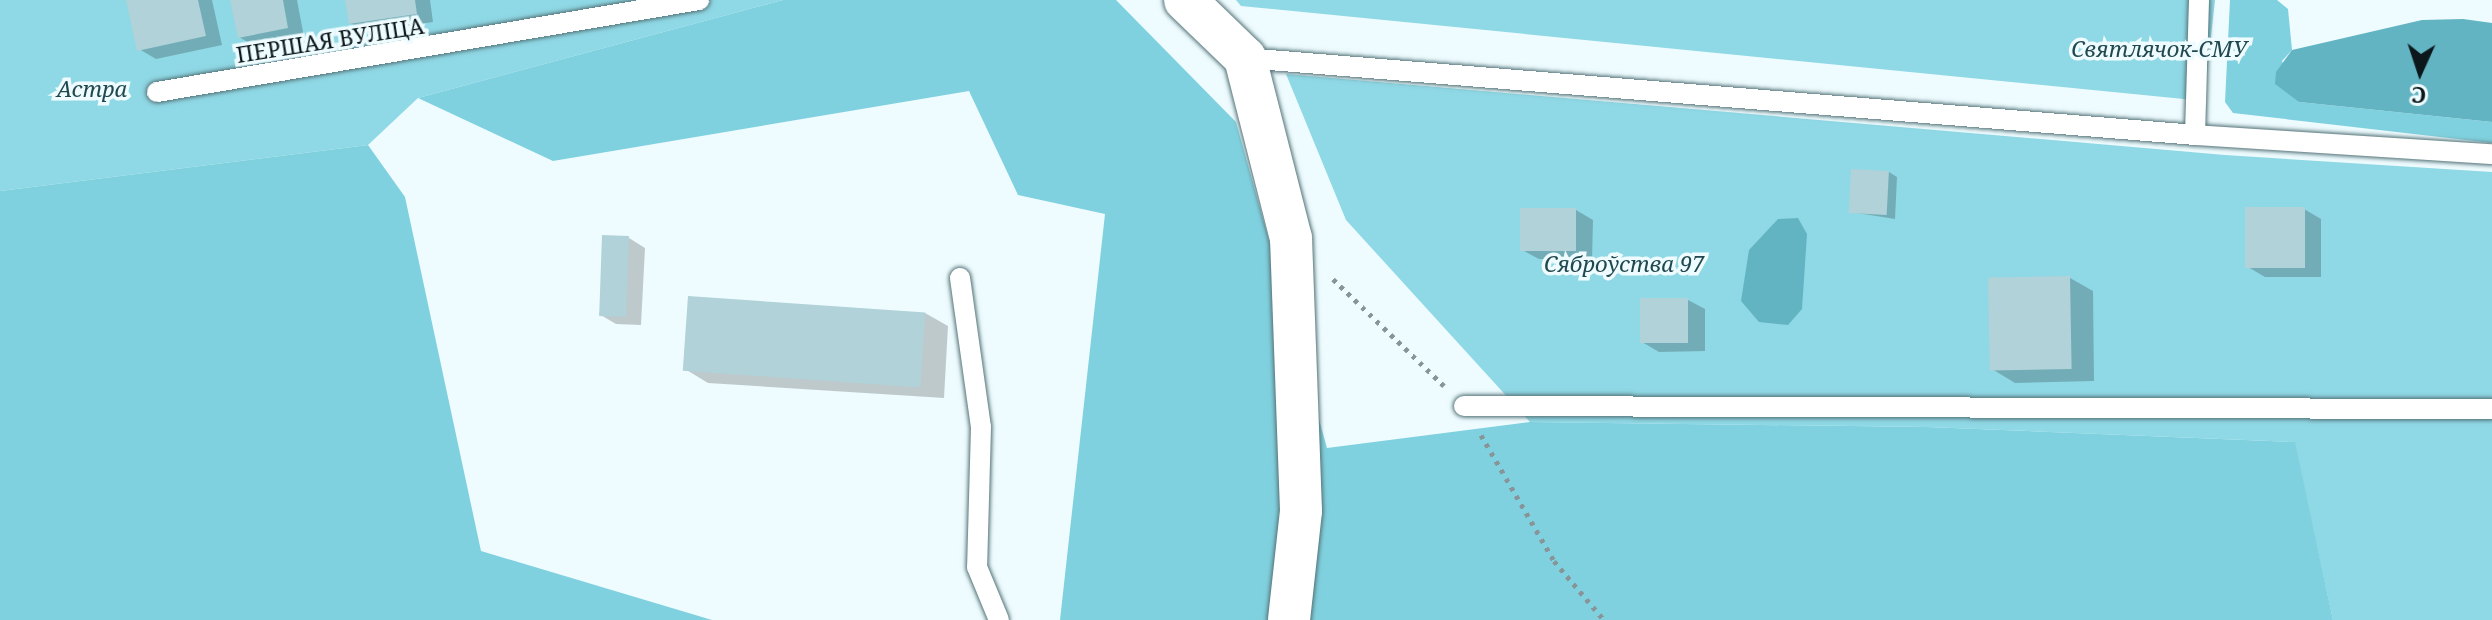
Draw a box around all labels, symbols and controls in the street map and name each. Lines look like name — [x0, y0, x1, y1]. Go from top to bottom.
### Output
street label: ПЕРШАЯ ВУЛІЦА — [234, 12, 426, 68]
north arrow — [2380, 32, 2460, 112]
park label: Святлячок-СМУ — [2071, 36, 2247, 62]
park label: Астра — [57, 76, 127, 102]
text: С — [2411, 81, 2427, 111]
park label: Сяброўства 97 — [1544, 251, 1704, 277]

